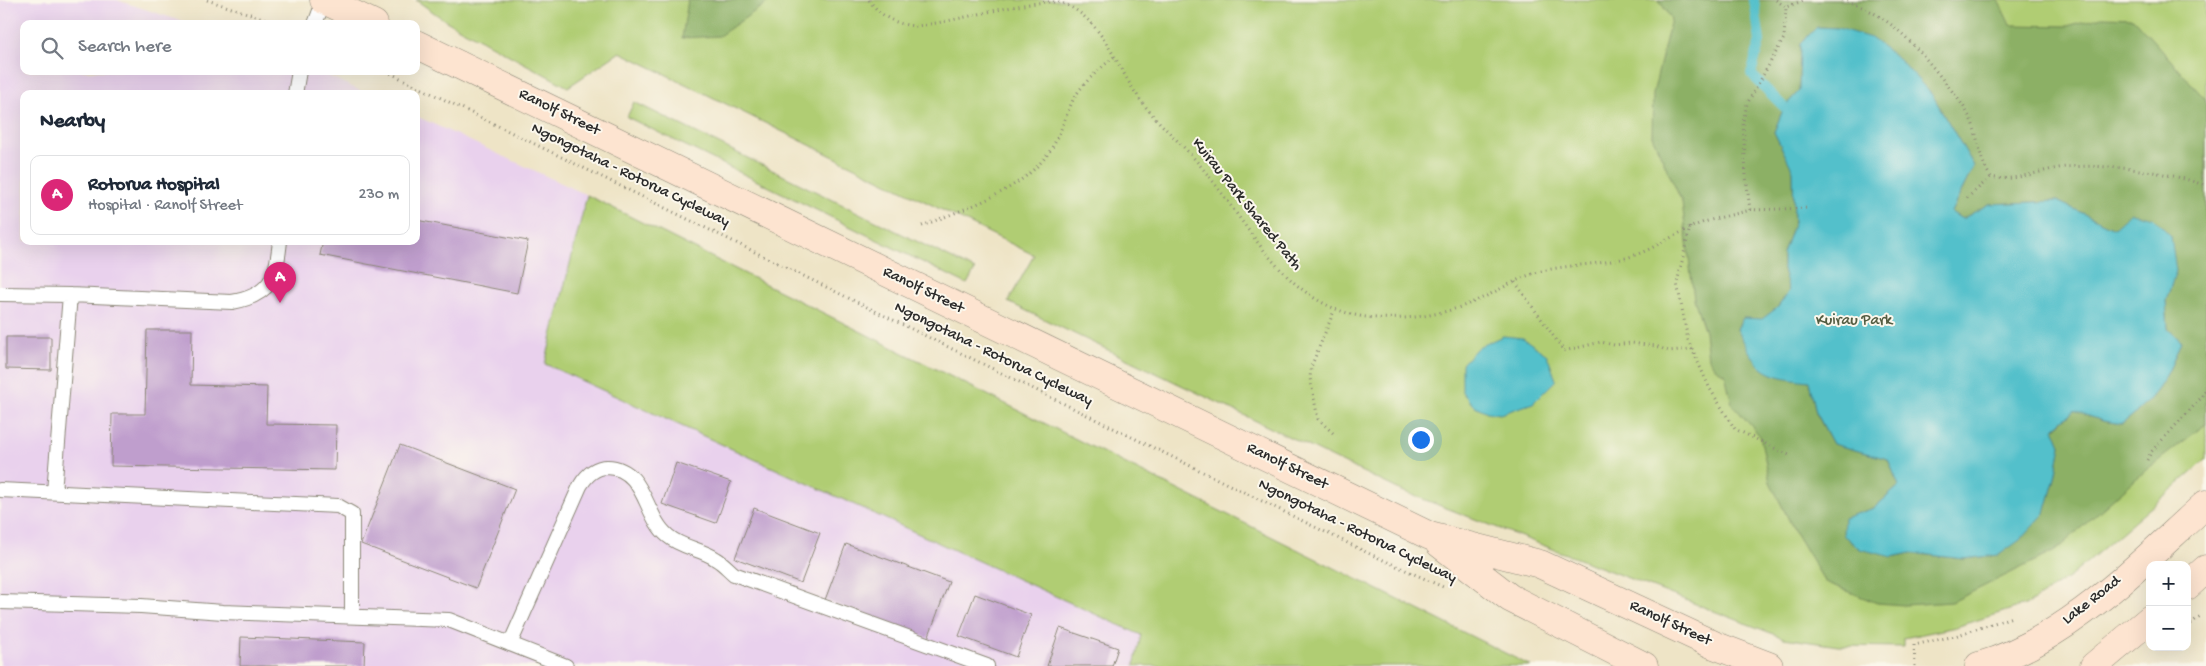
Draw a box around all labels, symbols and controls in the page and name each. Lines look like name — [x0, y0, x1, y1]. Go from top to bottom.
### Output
search box — [20, 20, 420, 75]
icon: search — [38, 34, 66, 62]
text: Search here — [78, 36, 172, 59]
street label: Ranolf Street — [515, 85, 604, 141]
text: Nearby — [40, 110, 105, 135]
street label: Ngongotaha - Rotorua Cycleway — [528, 120, 733, 233]
street label: Kuirau Park Shared Path — [1187, 135, 1305, 275]
text: Rotorua Hospital — [88, 174, 220, 197]
text: A — [52, 186, 62, 205]
text: 230 m — [359, 186, 399, 205]
text: Hospital · Ranolf Street — [88, 197, 242, 216]
pin: A — [264, 262, 296, 303]
street label: Ranolf Street — [879, 263, 968, 319]
street label: Ngongotaha - Rotorua Cycleway — [891, 299, 1096, 412]
park label: Kuirau Park — [1816, 312, 1894, 331]
your location — [1408, 427, 1434, 453]
street label: Ranolf Street — [1243, 439, 1332, 495]
street label: Ngongotaha - Rotorua Cycleway — [1255, 476, 1460, 589]
map controls — [2146, 561, 2191, 651]
button: + — [2146, 561, 2191, 606]
street label: Lake Road — [2059, 571, 2126, 630]
street label: Ranolf Street — [1626, 597, 1715, 652]
button: − — [2146, 606, 2191, 651]

